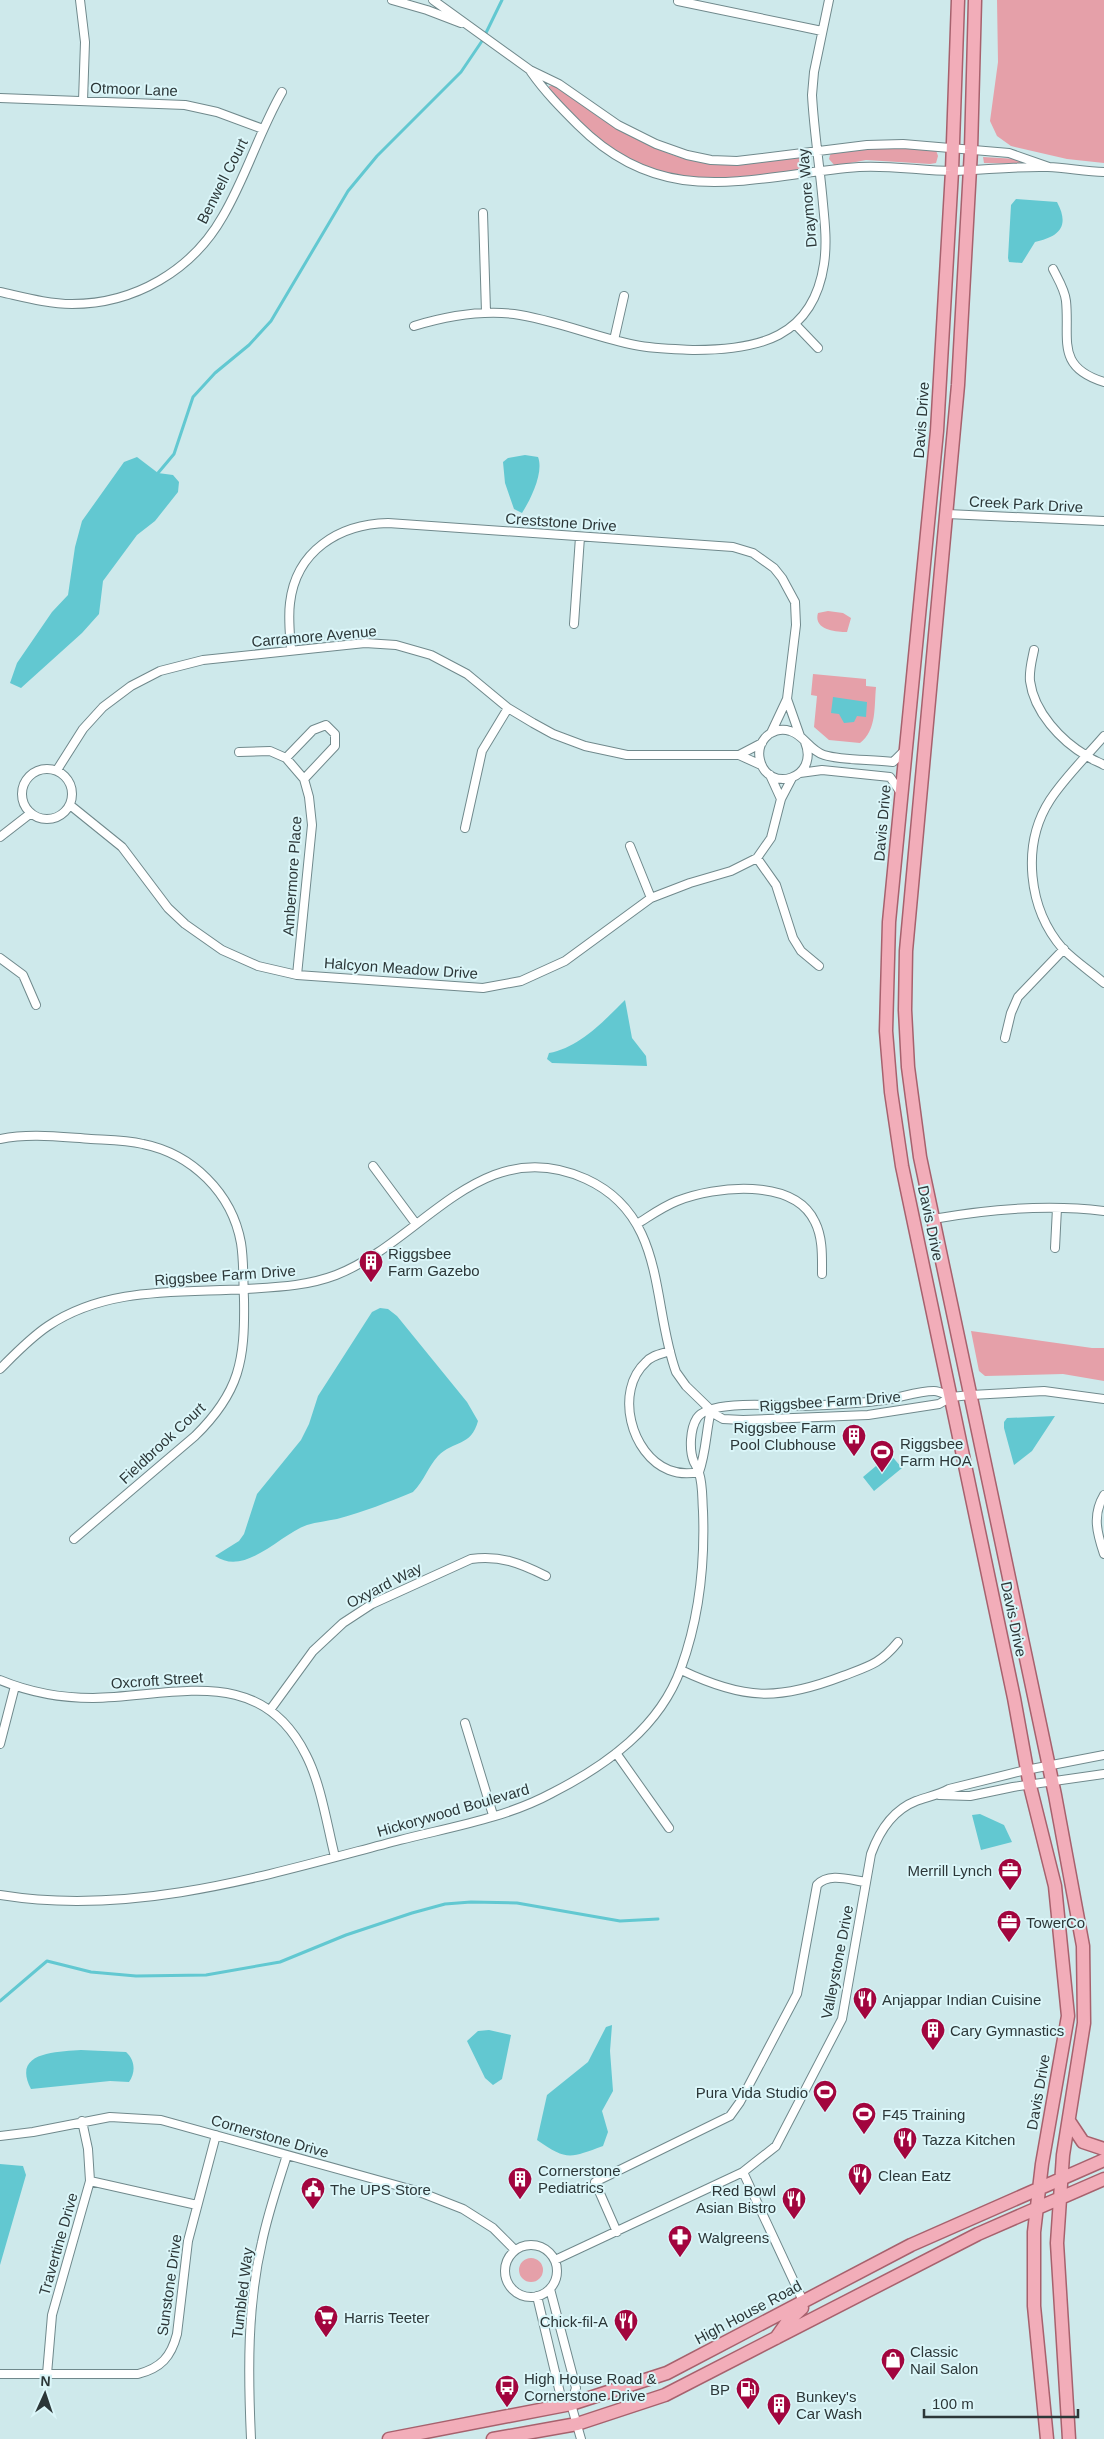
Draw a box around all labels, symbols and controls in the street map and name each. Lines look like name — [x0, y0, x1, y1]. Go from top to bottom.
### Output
street label: Otmoor Lane — [90, 79, 178, 99]
street label: Benwell Court — [193, 135, 251, 226]
street label: Draymore Way — [794, 147, 820, 248]
street label: Davis Drive — [910, 381, 932, 459]
street label: Creek Park Drive — [969, 493, 1083, 515]
street label: Creststone Drive — [505, 510, 617, 534]
street label: Carramore Avenue — [251, 622, 377, 650]
street label: Davis Drive — [870, 784, 894, 862]
street label: Ambermore Place — [279, 816, 305, 936]
street label: Halcyon Meadow Drive — [323, 954, 479, 982]
street label: Davis Drive — [915, 1184, 947, 1262]
place label: Riggsbee Farm Gazebo — [388, 1245, 480, 1279]
building icon: Riggsbee Farm Gazebo — [358, 1249, 384, 1283]
street label: Riggsbee Farm Drive — [154, 1262, 296, 1288]
street label: Riggsbee Farm Drive — [759, 1388, 901, 1414]
street label: Fieldbrook Court — [116, 1398, 209, 1487]
place label: Riggsbee Farm Pool Clubhouse — [730, 1419, 836, 1453]
building icon: Riggsbee Farm Pool Clubhouse — [841, 1423, 867, 1457]
place label: Riggsbee Farm HOA — [900, 1435, 972, 1469]
sports icon: Riggsbee Farm HOA — [869, 1439, 895, 1473]
street label: Oxyard Way — [344, 1559, 425, 1611]
street label: Davis Drive — [998, 1580, 1030, 1658]
street label: Oxcroft Street — [110, 1668, 205, 1692]
street label: Hickorywood Boulevard — [375, 1780, 531, 1840]
office icon: Merrill Lynch — [997, 1857, 1023, 1891]
place label: Merrill Lynch — [908, 1862, 992, 1879]
street label: Valleystone Drive — [818, 1904, 856, 2020]
office icon: TowerCo — [996, 1909, 1022, 1943]
place label: TowerCo — [1026, 1914, 1085, 1931]
restaurant icon: Anjappar Indian Cuisine — [852, 1986, 878, 2020]
place label: Anjappar Indian Cuisine — [882, 1991, 1041, 2008]
building icon: Cary Gymnastics — [920, 2017, 946, 2051]
place label: Cary Gymnastics — [950, 2022, 1064, 2039]
street label: Davis Drive — [1023, 2053, 1053, 2131]
sports icon: Pura Vida Studio — [812, 2079, 838, 2113]
place label: Pura Vida Studio — [696, 2084, 808, 2101]
sports icon: F45 Training — [851, 2101, 877, 2135]
place label: F45 Training — [882, 2106, 965, 2123]
street label: Cornerstone Drive — [209, 2111, 331, 2161]
restaurant icon: Tazza Kitchen — [892, 2126, 918, 2160]
place label: Tazza Kitchen — [922, 2131, 1015, 2148]
place label: Cornerstone Pediatrics — [538, 2162, 621, 2196]
restaurant icon: Clean Eatz — [847, 2162, 873, 2196]
building icon: Cornerstone Pediatrics — [507, 2166, 533, 2200]
place label: Clean Eatz — [878, 2167, 951, 2184]
public building icon: The UPS Store — [300, 2176, 326, 2210]
place label: The UPS Store — [330, 2181, 431, 2198]
place label: Red Bowl Asian Bistro — [696, 2182, 776, 2216]
restaurant icon: Red Bowl Asian Bistro — [781, 2186, 807, 2220]
street label: Travertine Drive — [35, 2191, 81, 2297]
pharmacy icon: Walgreens — [667, 2224, 693, 2258]
place label: Walgreens — [698, 2229, 769, 2246]
street label: Sunstone Drive — [153, 2233, 185, 2337]
street label: Tumbled Way — [228, 2246, 256, 2339]
street label: High House Road — [692, 2277, 804, 2347]
supermarket icon: Harris Teeter — [313, 2304, 339, 2338]
restaurant icon: Chick-fil-A — [613, 2308, 639, 2342]
place label: Harris Teeter — [344, 2309, 430, 2326]
place label: Chick-fil-A — [540, 2313, 608, 2330]
place label: Classic Nail Salon — [910, 2343, 978, 2377]
shop icon: Classic Nail Salon — [880, 2347, 906, 2381]
north arrow — [20, 2369, 70, 2419]
place label: High House Road & Cornerstone Drive — [524, 2370, 657, 2404]
text: N — [40, 2373, 51, 2389]
bus stop icon: High House Road & Cornerstone Drive — [494, 2374, 520, 2408]
fuel station icon: BP — [735, 2376, 761, 2410]
place label: BP — [710, 2381, 730, 2398]
scale bar — [924, 2386, 1078, 2418]
place label: Bunkey's Car Wash — [796, 2388, 862, 2422]
building icon: Bunkey's Car Wash — [766, 2392, 792, 2426]
text: 100 m — [932, 2395, 974, 2412]

